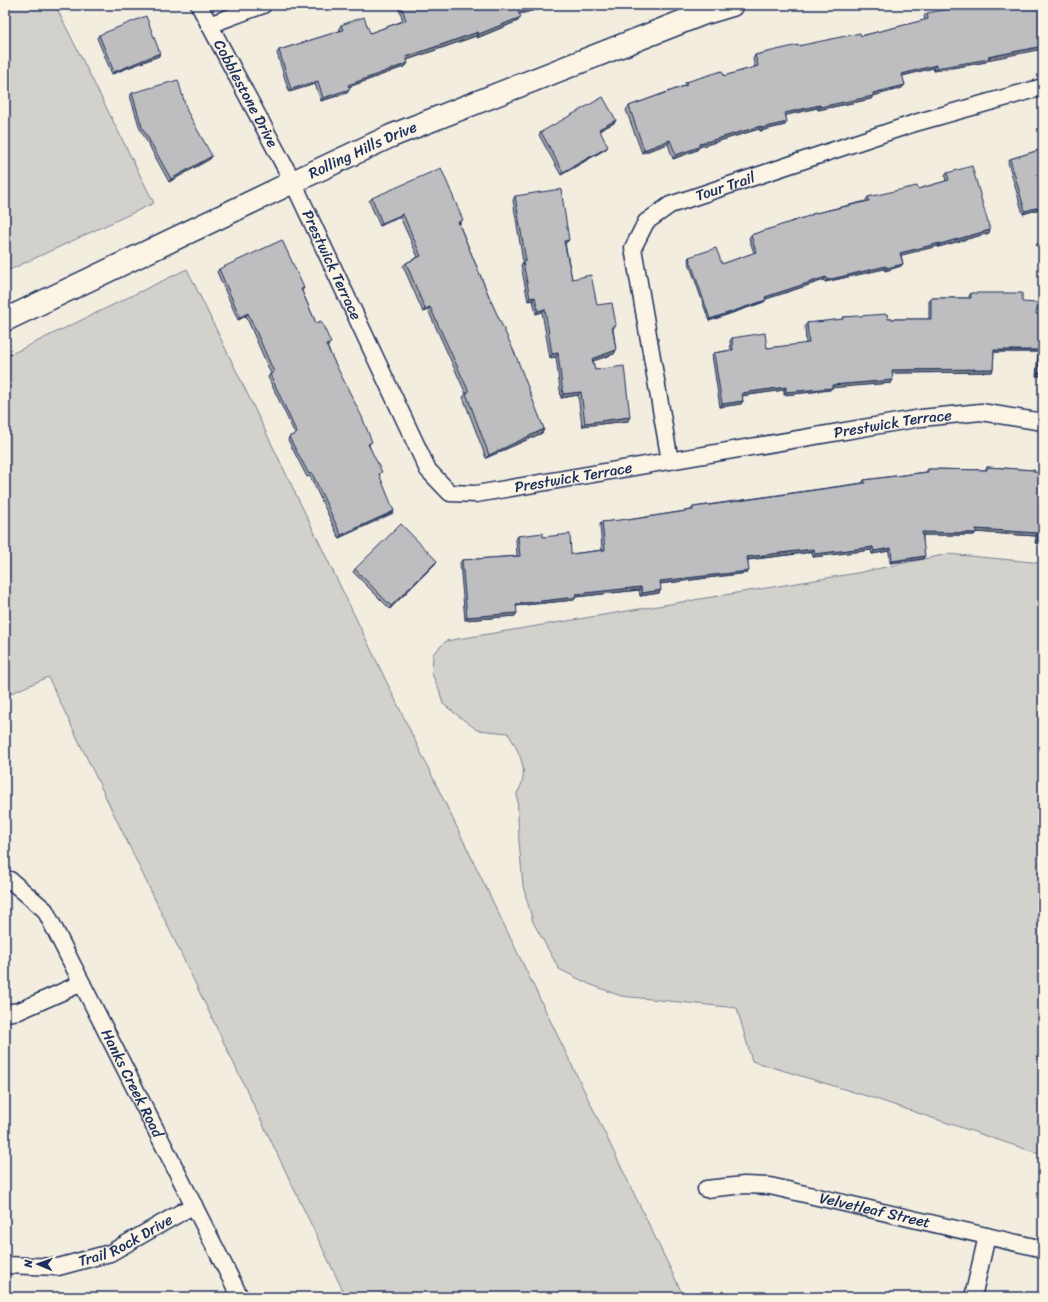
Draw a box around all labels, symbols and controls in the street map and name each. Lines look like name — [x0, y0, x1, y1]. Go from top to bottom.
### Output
street label: Cobblestone Drive — [206, 34, 285, 152]
street label: Rolling Hills Drive — [304, 114, 421, 186]
street label: Tour Trail — [692, 164, 759, 209]
street label: Prestwick Terrace — [295, 205, 369, 325]
street label: Prestwick Terrace — [832, 402, 953, 446]
street label: Prestwick Terrace — [512, 454, 634, 500]
street label: Hanks Creek Road — [94, 1024, 171, 1143]
street label: Velvetleaf Street — [817, 1185, 933, 1236]
street label: Trail Rock Drive — [75, 1207, 178, 1274]
north arrow — [18, 1244, 58, 1284]
text: N — [19, 1259, 38, 1269]

